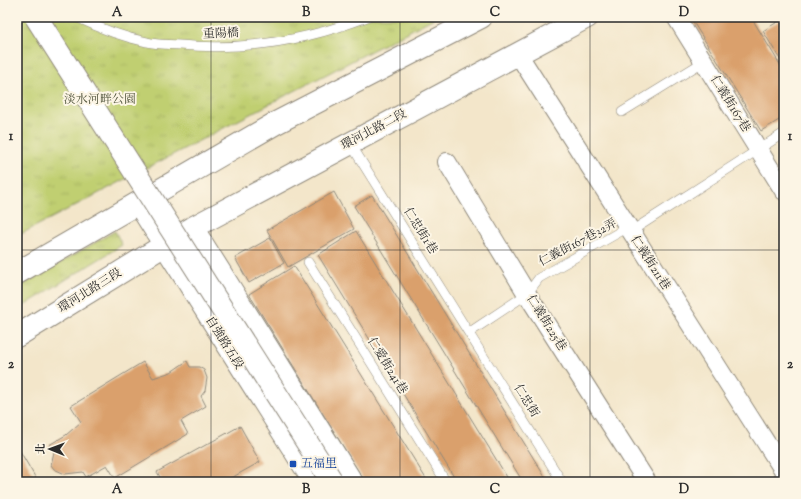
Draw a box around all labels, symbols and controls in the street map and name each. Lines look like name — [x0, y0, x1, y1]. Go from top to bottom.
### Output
text: A — [112, 4, 123, 22]
text: B — [302, 4, 311, 22]
text: C — [490, 4, 500, 22]
text: D — [679, 4, 689, 22]
street label: 重陽橋 — [203, 24, 239, 44]
street label: 仁義街167巷 — [705, 72, 755, 136]
park label: 淡水河畔公園 — [64, 91, 136, 109]
street label: 環河北路二段 — [338, 105, 410, 155]
text: 1 — [9, 128, 14, 146]
text: 1 — [788, 128, 793, 146]
street label: 仁忠街1巷 — [399, 204, 441, 258]
street label: 仁義街167巷32弄 — [536, 215, 620, 271]
street label: 仁義街211巷 — [626, 232, 674, 294]
street label: 環河北路三段 — [55, 264, 125, 318]
street label: 仁義街225巷 — [522, 291, 570, 355]
street label: 自強路五段 — [200, 313, 248, 373]
street label: 仁愛街241巷 — [362, 334, 412, 398]
text: 2 — [8, 356, 15, 374]
text: 2 — [787, 356, 794, 374]
street label: 仁忠街 — [509, 381, 544, 422]
north arrow — [30, 429, 70, 469]
text: 北 — [33, 443, 49, 454]
place label: 五福里 — [301, 455, 337, 473]
marker: 五福里 — [288, 459, 298, 469]
text: A — [112, 481, 123, 499]
text: B — [302, 481, 311, 499]
text: C — [490, 481, 500, 499]
text: D — [679, 481, 689, 499]

